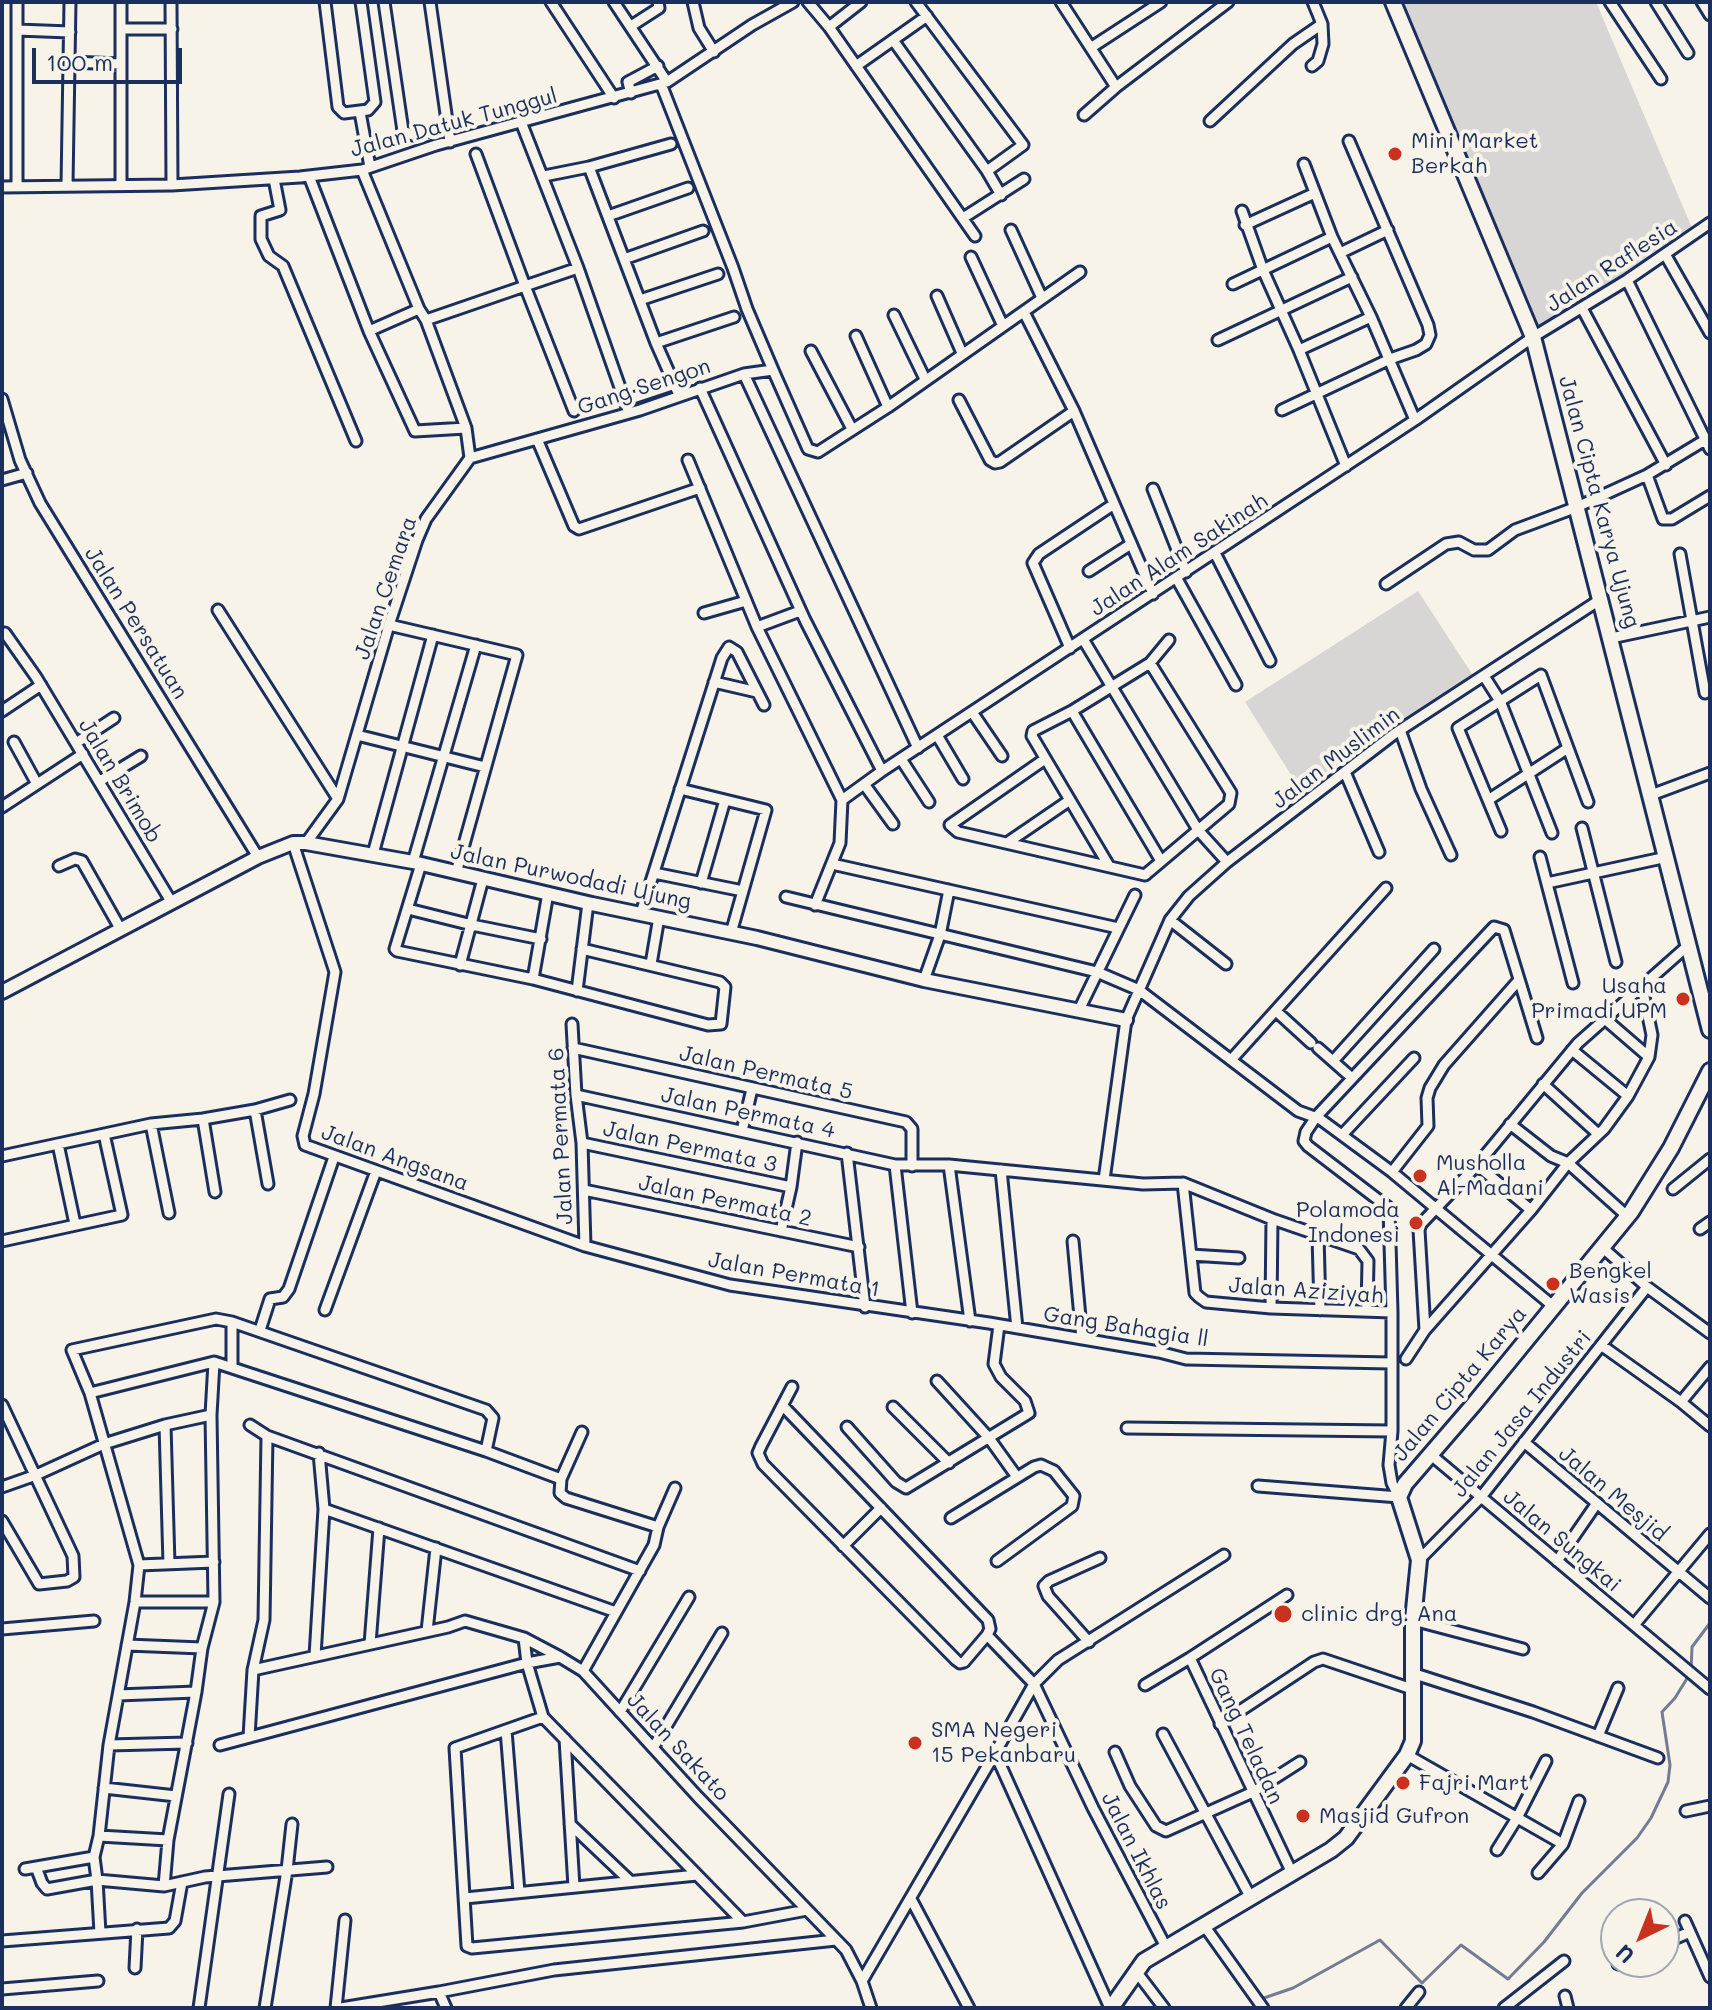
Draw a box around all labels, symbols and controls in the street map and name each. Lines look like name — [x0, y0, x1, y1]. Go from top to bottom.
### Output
scale bar — [36, 32, 186, 82]
text: 100 m — [46, 46, 113, 77]
street label: Jalan Datuk Tunggul — [348, 83, 560, 163]
place label: Mini Market Berkah — [1411, 128, 1538, 180]
marker: Mini Market Berkah — [1386, 145, 1404, 163]
street label: Jalan Raflesia — [1542, 214, 1682, 318]
street label: Gang Sengon — [574, 353, 714, 421]
street label: Jalan Cipta Karya Ujung — [1553, 373, 1645, 631]
street label: Jalan Alam Sakinah — [1085, 488, 1273, 622]
street label: Jalan Cemara — [349, 513, 423, 663]
street label: Jalan Persatuan — [79, 542, 193, 704]
street label: Jalan Muslimin — [1267, 701, 1405, 815]
street label: Jalan Brimob — [73, 714, 167, 848]
street label: Jalan Purwodadi Ujung — [448, 839, 694, 915]
place label: Usaha Primadi UPM — [1531, 973, 1667, 1024]
marker: Usaha Primadi UPM — [1674, 990, 1692, 1008]
street label: Jalan Permata 5 — [677, 1040, 855, 1106]
street label: Jalan Permata 6 — [543, 1047, 579, 1225]
street label: Jalan Permata 4 — [659, 1082, 837, 1144]
street label: Jalan Permata 3 — [601, 1116, 779, 1178]
street label: Jalan Angsana — [318, 1119, 472, 1197]
place label: Musholla Al-Madani — [1436, 1150, 1544, 1202]
marker: Musholla Al-Madani — [1411, 1167, 1429, 1185]
street label: Jalan Permata 2 — [636, 1170, 814, 1232]
place label: Polamoda Indonesi — [1296, 1197, 1400, 1248]
marker: Polamoda Indonesi — [1407, 1214, 1425, 1232]
street label: Jalan Permata 1 — [706, 1247, 882, 1303]
place label: Bengkel Wasis — [1569, 1258, 1652, 1310]
street label: Jalan Aziziyah — [1228, 1272, 1384, 1310]
marker: Bengkel Wasis — [1544, 1275, 1562, 1293]
street label: Gang Bahagia ll — [1042, 1301, 1210, 1353]
street label: Jalan Cipta Karya — [1388, 1301, 1532, 1467]
street label: Jalan Jasa Industri — [1446, 1325, 1598, 1503]
street label: Jalan Mesjid — [1553, 1441, 1673, 1547]
street label: Jalan Sungkai — [1498, 1484, 1626, 1598]
place label: clinic drg. Ana — [1301, 1601, 1458, 1627]
marker: clinic drg. Ana — [1272, 1603, 1294, 1625]
street label: Gang Teladan — [1203, 1664, 1289, 1808]
street label: Jalan Sakato — [621, 1687, 735, 1807]
place label: SMA Negeri 15 Pekanbaru — [931, 1717, 1076, 1768]
marker: SMA Negeri 15 Pekanbaru — [906, 1734, 924, 1752]
place label: Fajri Mart — [1419, 1770, 1529, 1796]
marker: Fajri Mart — [1394, 1774, 1412, 1792]
street label: Jalan Ikhlas — [1095, 1788, 1177, 1914]
place label: Masjid Gufron — [1319, 1803, 1469, 1829]
marker: Masjid Gufron — [1294, 1807, 1312, 1825]
north arrow — [1600, 1898, 1680, 1978]
text: U — [1609, 1939, 1640, 1970]

